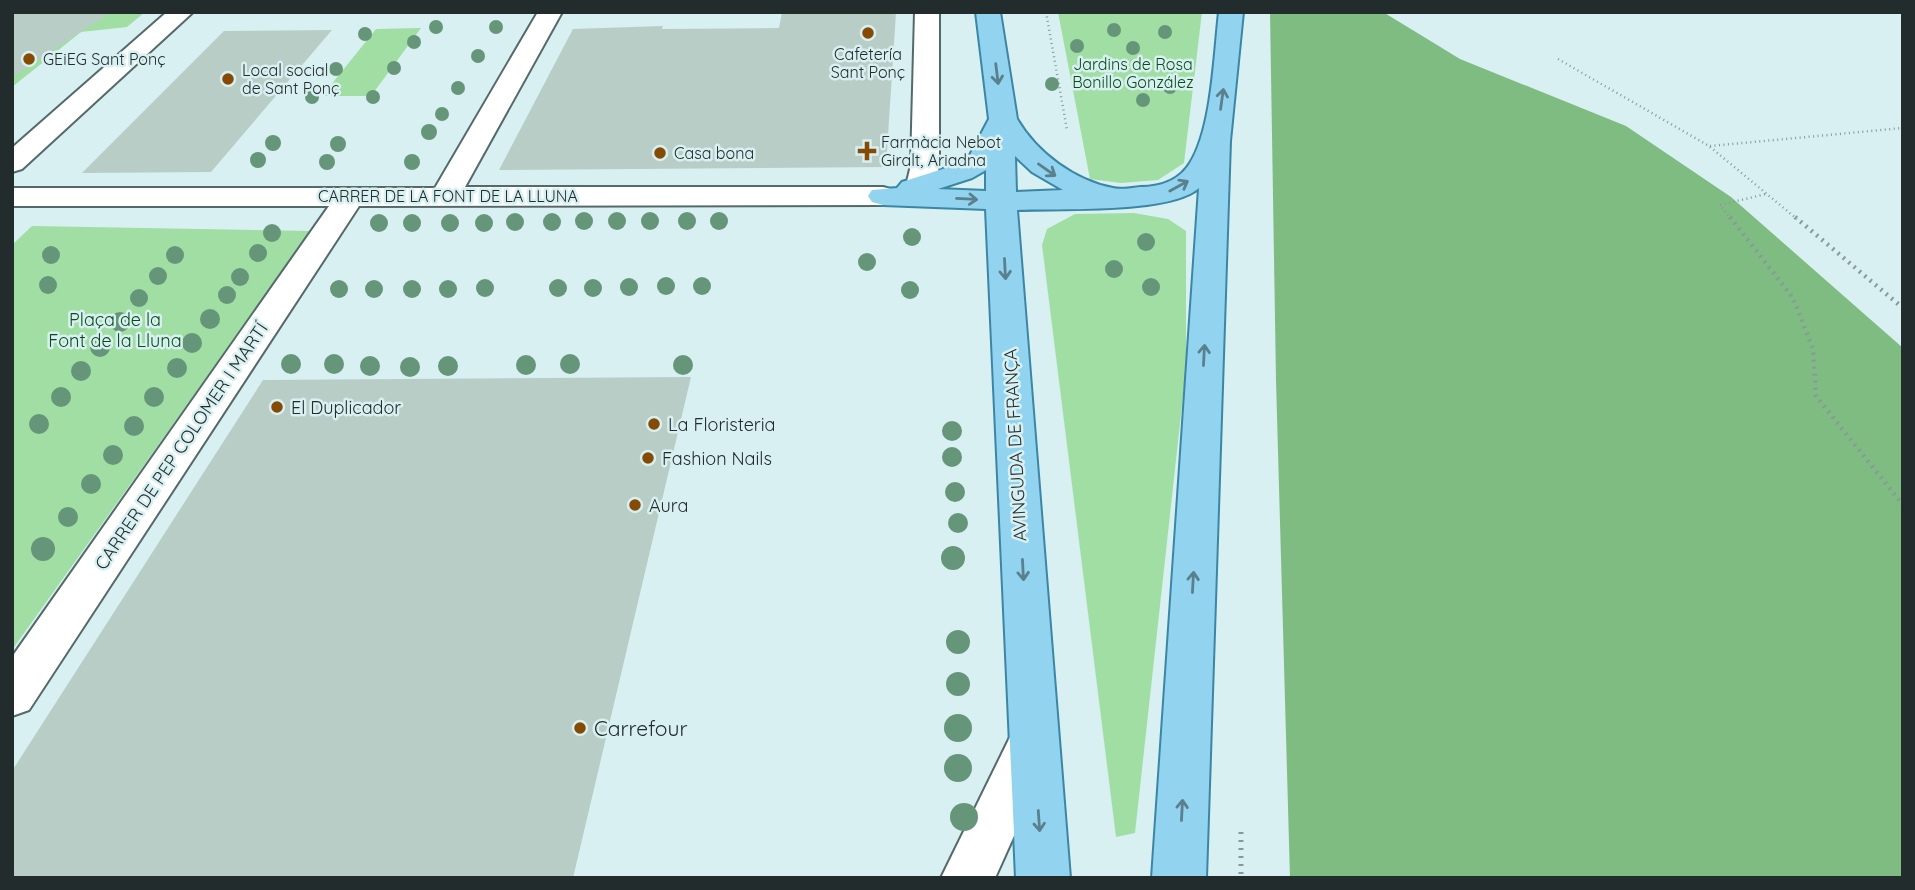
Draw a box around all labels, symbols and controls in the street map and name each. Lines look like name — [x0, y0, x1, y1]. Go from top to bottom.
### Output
marker: Cafetería Sant Ponç — [860, 25, 876, 41]
place label: Cafetería Sant Ponç — [831, 44, 905, 82]
place label: GEiEG Sant Ponç — [43, 49, 166, 69]
marker: GEiEG Sant Ponç — [21, 51, 37, 67]
park label: Jardins de Rosa Bonillo González — [1072, 54, 1194, 92]
place label: Local social de Sant Ponç — [242, 60, 339, 98]
one-way arrow — [991, 62, 1004, 85]
marker: Local social de Sant Ponç — [220, 71, 236, 87]
one-way arrow — [1215, 89, 1228, 111]
place label: Farmàcia Nebot Giralt, Ariadna — [881, 132, 1001, 170]
place label: Casa bona — [674, 143, 754, 163]
marker: Farmàcia Nebot Giralt, Ariadna — [859, 143, 875, 159]
marker: Casa bona — [652, 145, 668, 161]
one-way arrow — [1037, 162, 1056, 177]
one-way arrow — [1168, 179, 1189, 193]
street label: CARRER DE LA FONT DE LA LLUNA — [318, 186, 578, 206]
one-way arrow — [955, 193, 978, 206]
one-way arrow — [999, 257, 1012, 280]
park label: Plaça de la Font de la Lluna — [48, 308, 182, 352]
street label: CARRER DE PEP COLOMER I MARTÍ — [89, 318, 273, 574]
one-way arrow — [1198, 344, 1211, 367]
street label: AVINGUDA DE FRANÇA — [998, 348, 1032, 542]
place label: El Duplicador — [291, 396, 401, 419]
marker: El Duplicador — [269, 399, 285, 415]
place label: La Floristeria — [668, 413, 776, 436]
marker: La Floristeria — [646, 416, 662, 432]
place label: Fashion Nails — [662, 447, 772, 470]
marker: Fashion Nails — [640, 450, 656, 466]
place label: Aura — [649, 494, 688, 517]
marker: Aura — [627, 497, 643, 513]
one-way arrow — [1017, 558, 1030, 580]
one-way arrow — [1187, 571, 1200, 594]
place label: Carrefour — [594, 715, 688, 741]
marker: Carrefour — [572, 720, 588, 736]
one-way arrow — [1176, 798, 1189, 821]
one-way arrow — [1033, 809, 1046, 832]

